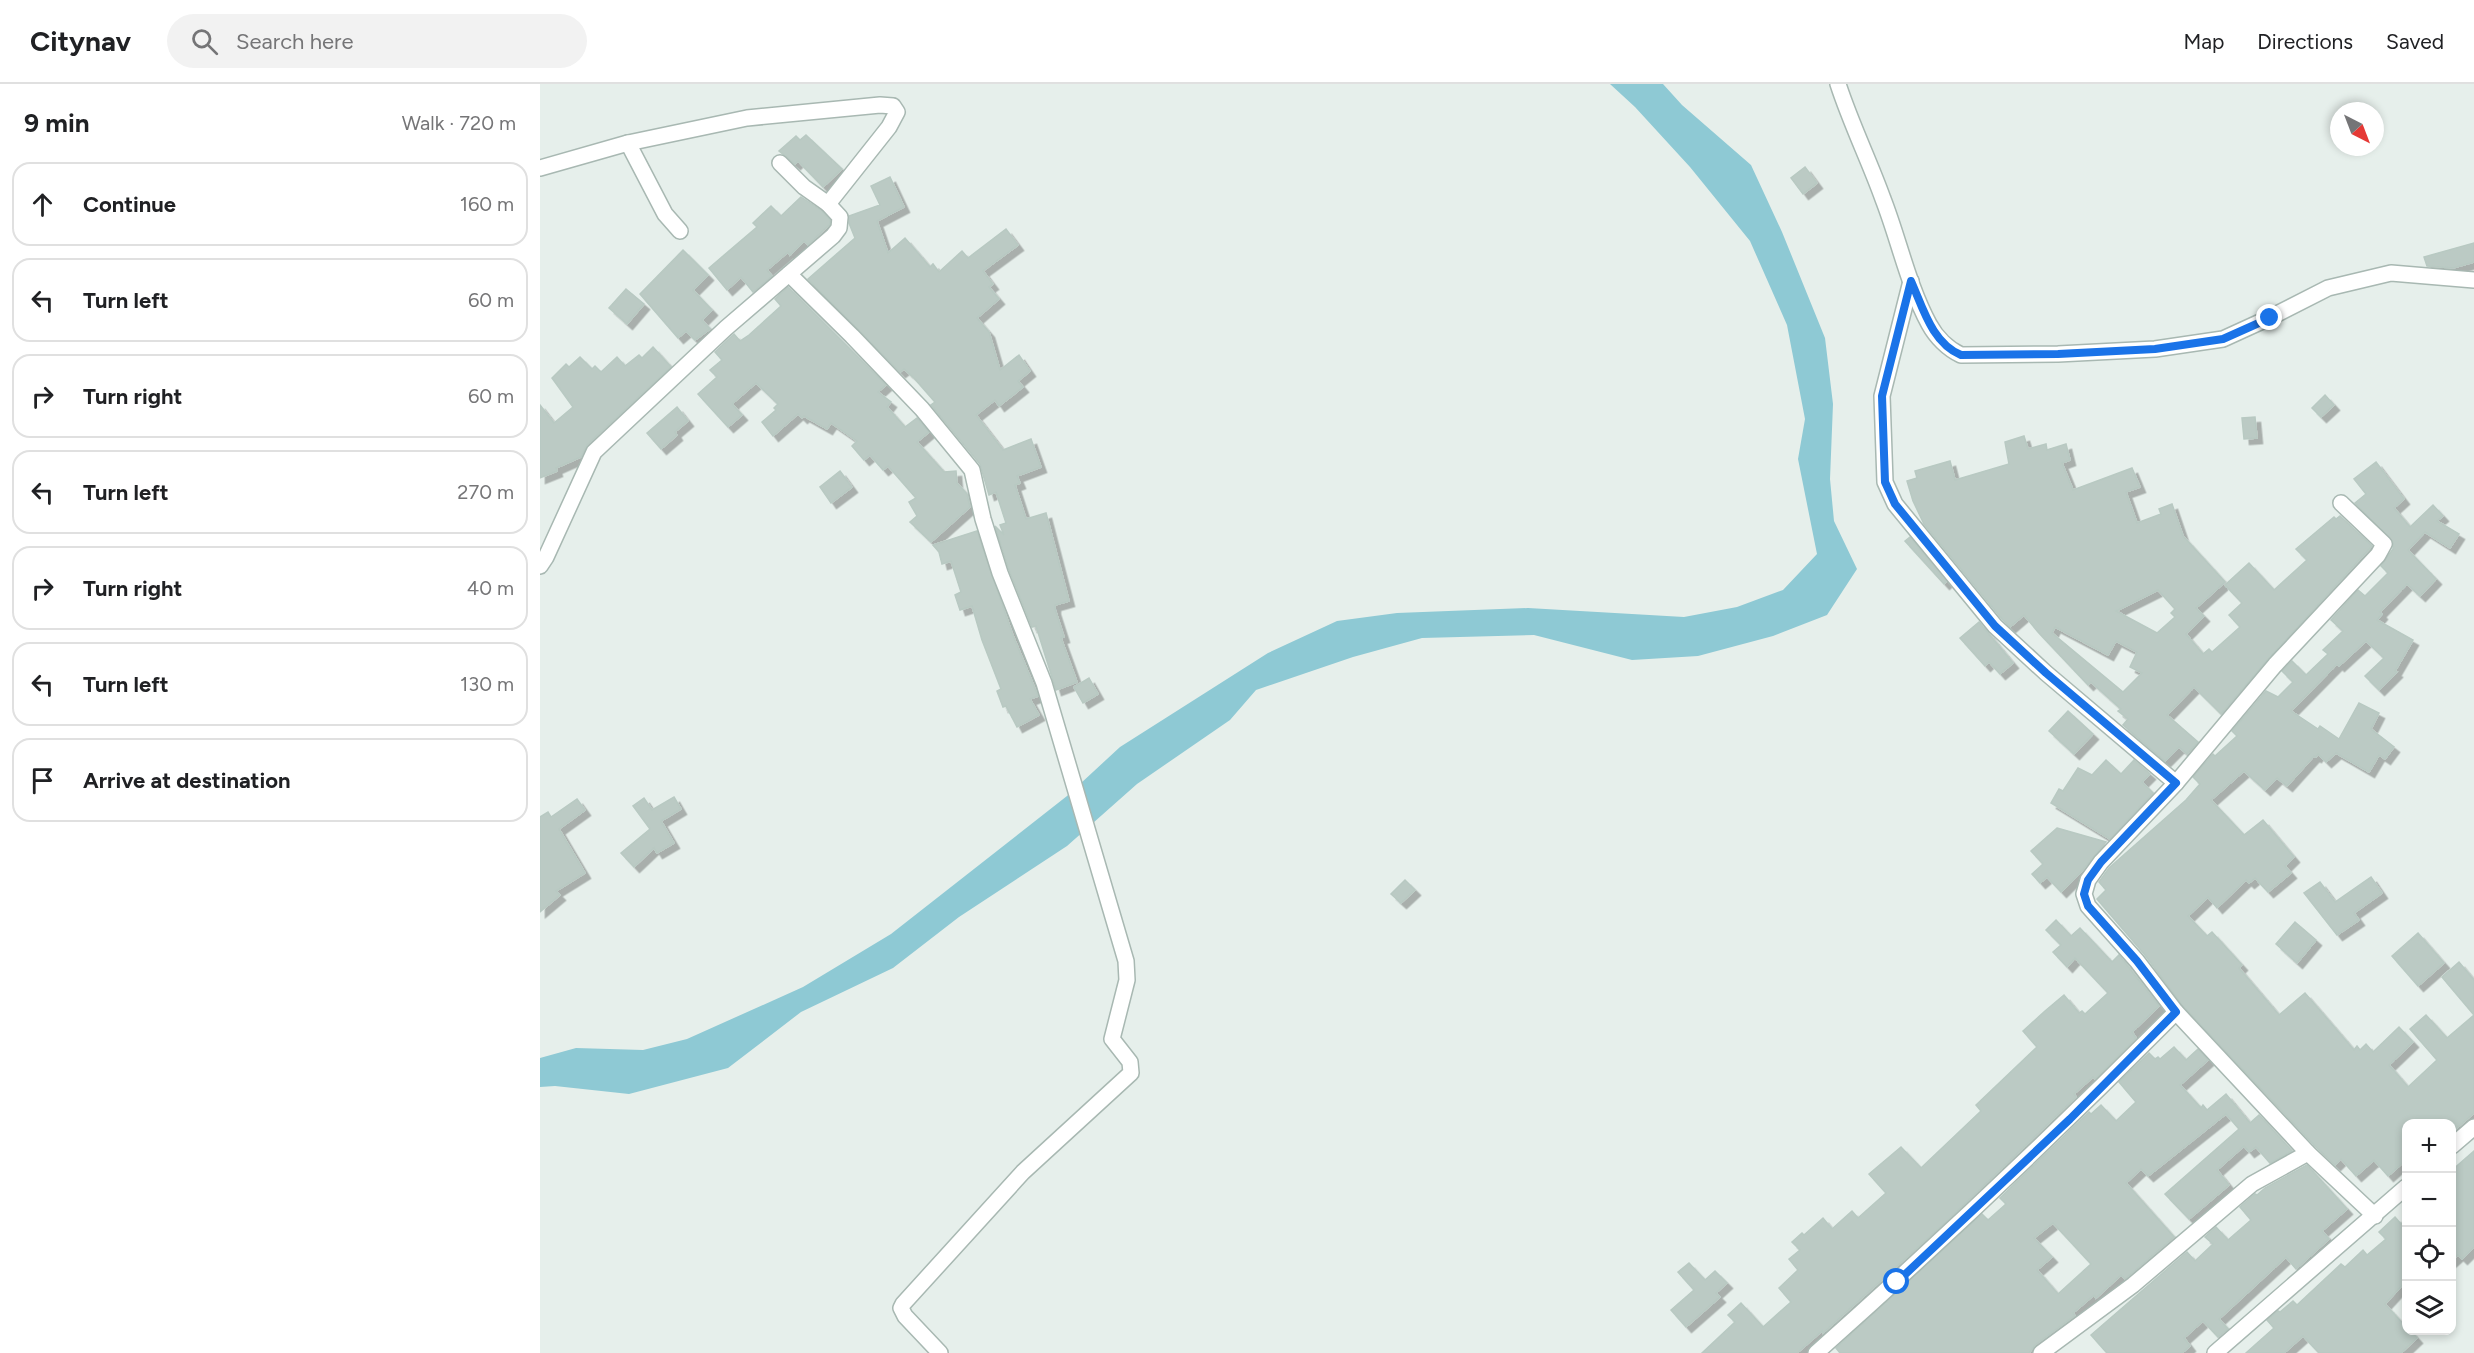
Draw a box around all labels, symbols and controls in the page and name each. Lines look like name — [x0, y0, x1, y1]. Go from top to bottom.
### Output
search box — [167, 14, 587, 68]
text: Citynav — [30, 24, 131, 58]
icon: search — [188, 25, 221, 58]
text: Search here — [236, 28, 354, 55]
text: Map — [2183, 29, 2224, 54]
text: Directions — [2257, 29, 2353, 54]
text: Saved — [2386, 29, 2444, 54]
north arrow — [2330, 102, 2384, 156]
text: 9 min — [24, 107, 90, 139]
text: Walk · 720 m — [402, 111, 516, 135]
icon: ahead — [26, 188, 59, 221]
text: Continue — [83, 191, 176, 218]
text: 160 m — [460, 192, 514, 216]
icon: left — [26, 284, 59, 317]
text: Turn left — [83, 287, 169, 314]
text: 60 m — [468, 288, 514, 312]
route end — [2256, 304, 2282, 330]
icon: right — [26, 380, 59, 413]
text: Turn right — [83, 383, 182, 410]
text: 60 m — [468, 384, 514, 408]
icon: left — [26, 476, 59, 509]
text: Turn left — [83, 479, 169, 506]
text: 270 m — [457, 480, 514, 504]
icon: right — [26, 572, 59, 605]
text: Turn right — [83, 575, 182, 602]
text: 40 m — [467, 576, 514, 600]
icon: left — [26, 668, 59, 701]
text: Turn left — [83, 671, 169, 698]
text: 130 m — [460, 672, 514, 696]
icon: arrive — [26, 764, 59, 797]
text: Arrive at destination — [83, 767, 291, 794]
map controls — [2402, 1119, 2456, 1335]
button: + — [2402, 1119, 2456, 1173]
button: − — [2402, 1173, 2456, 1227]
button: locate — [2402, 1227, 2456, 1281]
route start — [1883, 1268, 1909, 1294]
button: layers — [2402, 1281, 2456, 1335]

